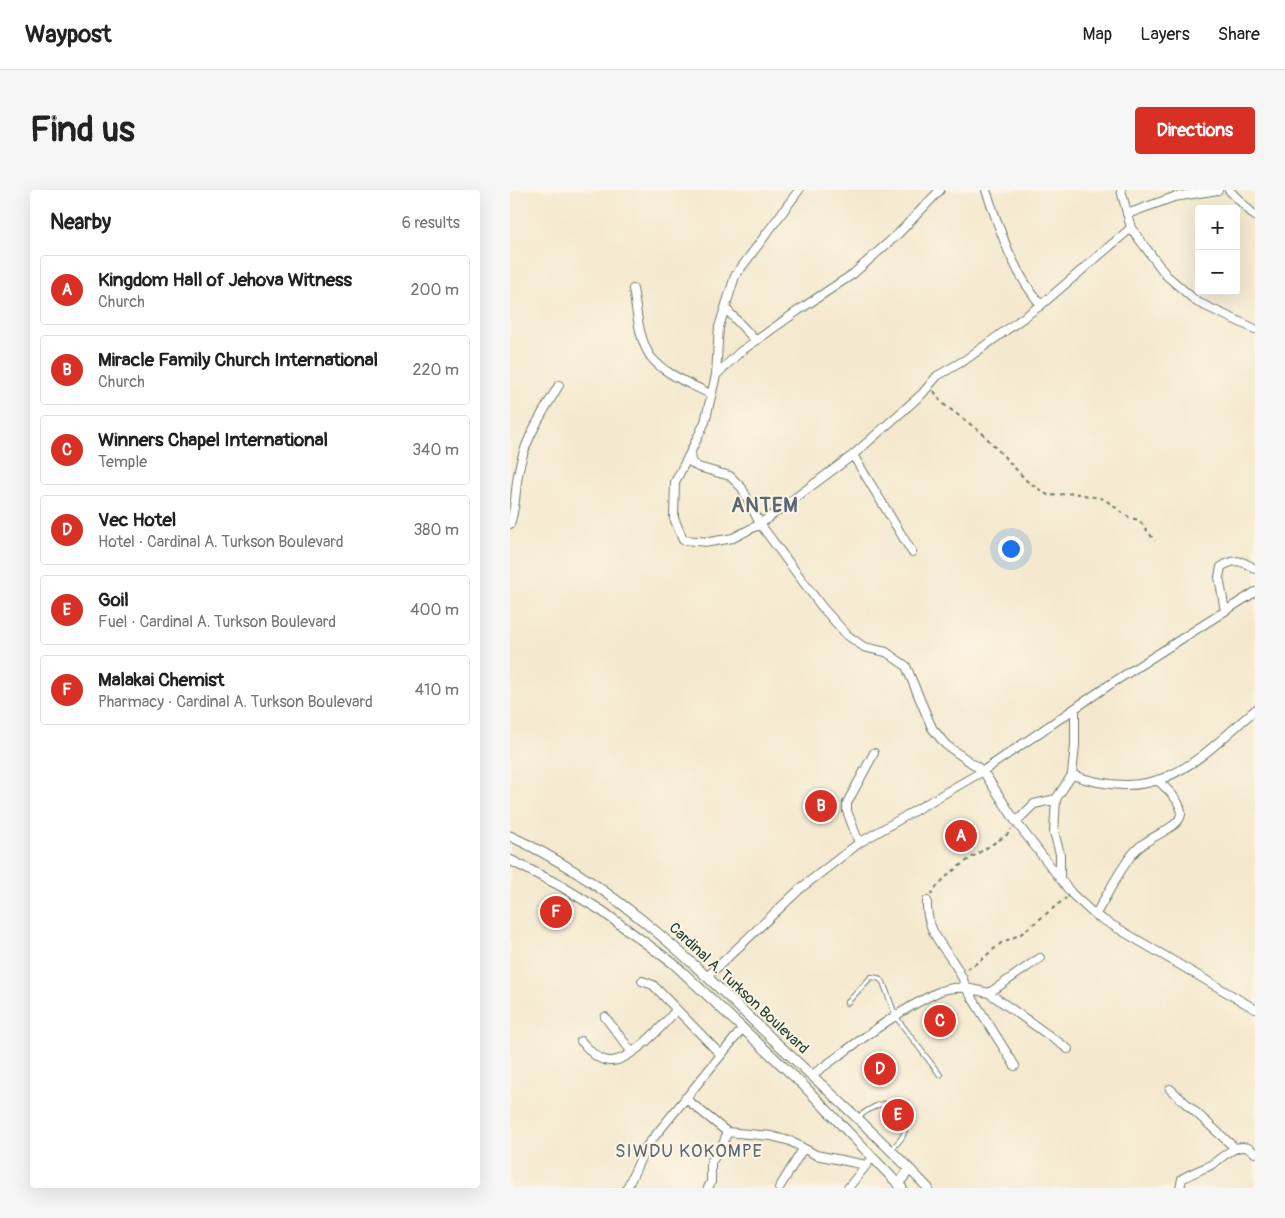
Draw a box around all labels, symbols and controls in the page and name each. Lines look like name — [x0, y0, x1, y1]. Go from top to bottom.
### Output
text: Waypost — [25, 20, 112, 49]
text: Map — [1083, 23, 1112, 46]
text: Layers — [1140, 23, 1190, 46]
text: Share — [1218, 23, 1260, 46]
button: Directions — [1135, 107, 1255, 154]
text: Find us — [30, 108, 135, 152]
map controls — [1195, 205, 1240, 295]
button: + — [1195, 205, 1240, 250]
text: Nearby — [50, 209, 111, 236]
text: 6 results — [402, 213, 460, 233]
button: − — [1195, 250, 1240, 295]
text: Kingdom Hall of Jehova Witness — [98, 268, 352, 292]
text: A — [62, 280, 72, 300]
text: 200 m — [411, 280, 459, 300]
text: Church — [98, 292, 145, 312]
text: Miracle Family Church International — [98, 348, 378, 372]
text: B — [62, 360, 72, 380]
text: 220 m — [413, 360, 459, 380]
text: Church — [98, 372, 145, 392]
text: Winners Chapel International — [98, 428, 328, 452]
text: C — [62, 440, 72, 460]
text: 340 m — [412, 440, 459, 460]
text: Temple — [98, 452, 147, 472]
district label: ANTEM — [731, 493, 799, 518]
text: Vec Hotel — [98, 508, 176, 532]
text: D — [62, 520, 72, 540]
text: 380 m — [413, 520, 459, 540]
text: Hotel · Cardinal A. Turkson Boulevard — [98, 532, 344, 552]
your location — [998, 536, 1024, 562]
text: Goil — [98, 588, 129, 612]
text: E — [63, 600, 71, 620]
text: 400 m — [410, 600, 459, 620]
text: Fuel · Cardinal A. Turkson Boulevard — [98, 612, 336, 632]
text: Malakai Chemist — [98, 668, 224, 692]
text: F — [62, 680, 72, 700]
text: 410 m — [415, 680, 459, 700]
text: Pharmacy · Cardinal A. Turkson Boulevard — [98, 692, 373, 712]
pin: B — [805, 787, 837, 825]
pin: A — [945, 817, 977, 855]
pin: F — [540, 893, 572, 931]
street label: Cardinal A. Turkson Boulevard — [665, 919, 813, 1058]
pin: C — [924, 1002, 956, 1040]
pin: D — [864, 1050, 896, 1088]
pin: E — [882, 1096, 914, 1134]
district label: SIWDU KOKOMPE — [615, 1140, 763, 1163]

